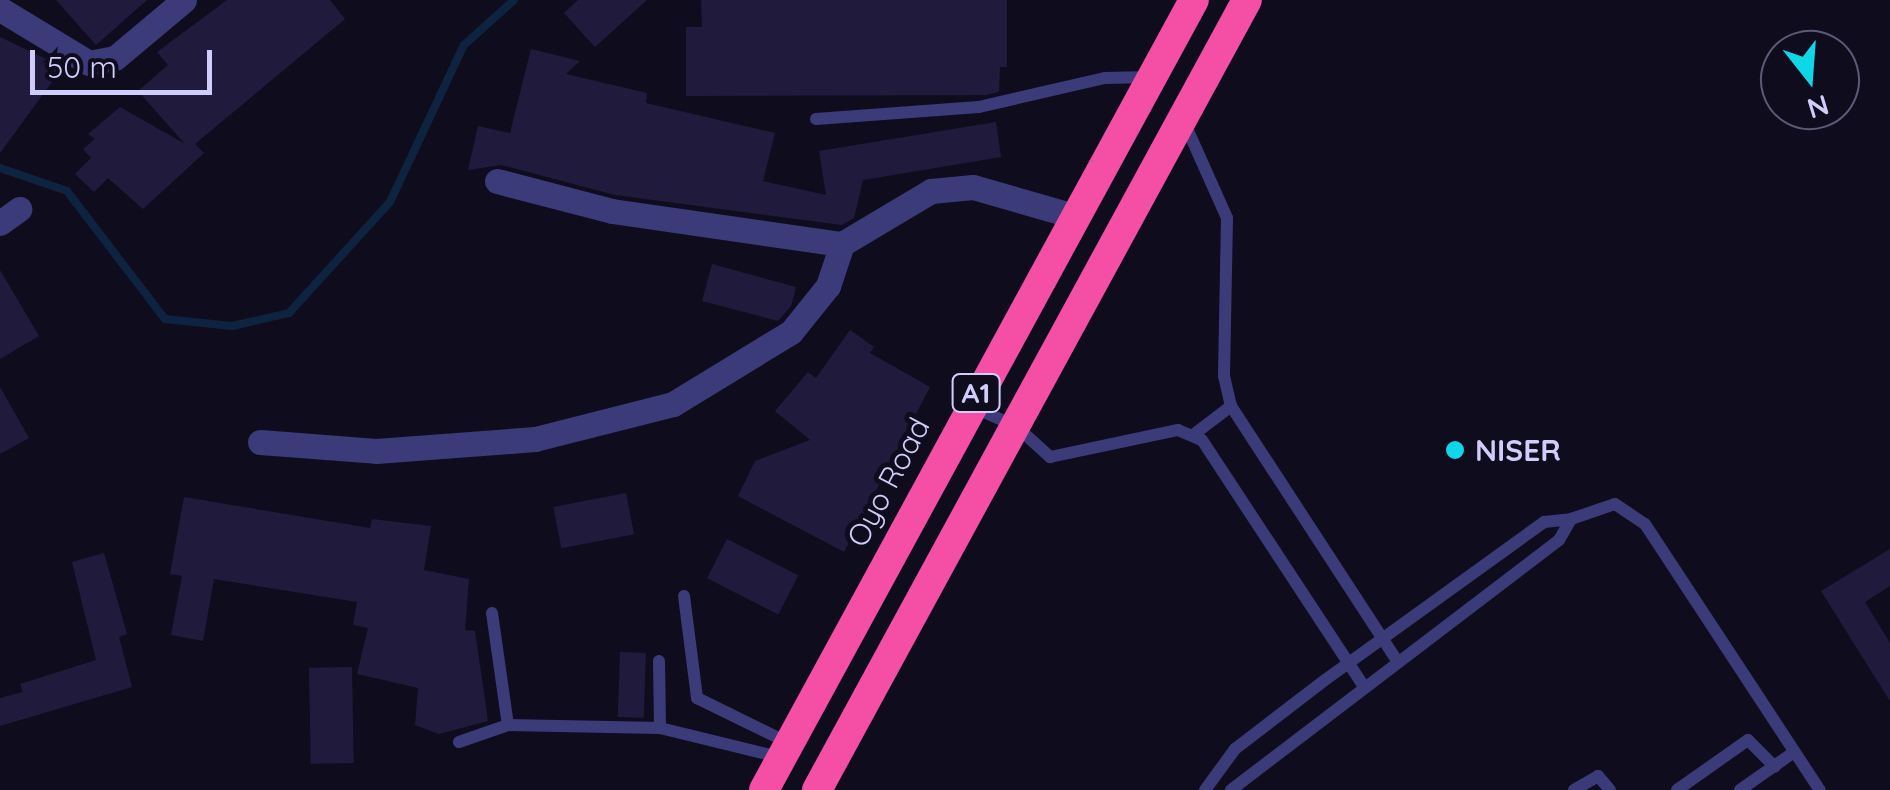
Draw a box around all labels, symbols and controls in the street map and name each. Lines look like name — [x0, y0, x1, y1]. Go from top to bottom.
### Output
scale bar — [35, 30, 218, 92]
north arrow — [1760, 30, 1860, 130]
text: 50 m — [47, 48, 117, 86]
text: N — [1803, 88, 1833, 127]
road number: A1 — [951, 370, 1001, 416]
street label: Oyo Road — [839, 411, 937, 553]
place label: NISER — [1475, 432, 1561, 468]
marker: NISER — [1444, 439, 1466, 461]

